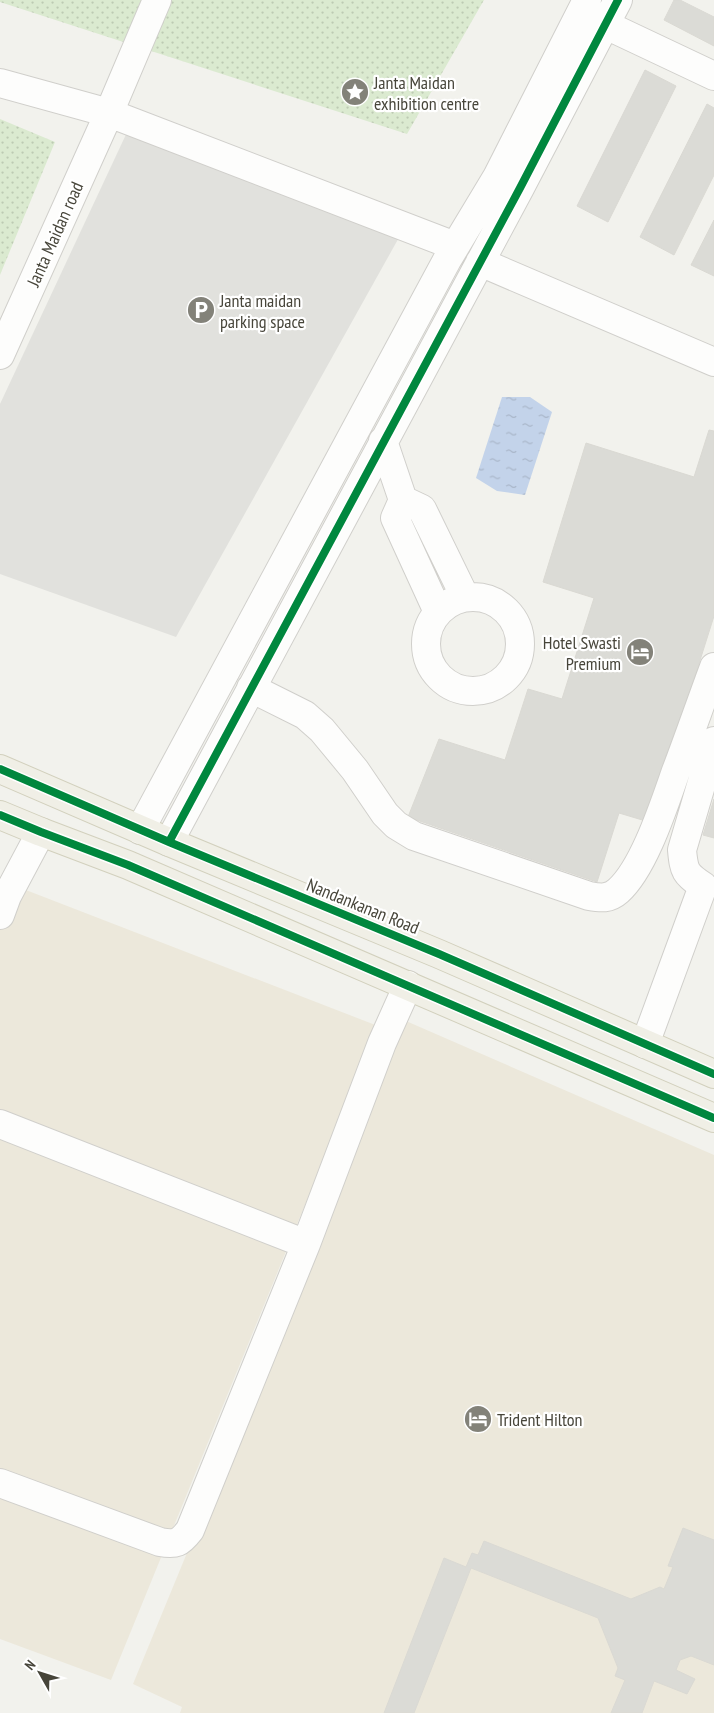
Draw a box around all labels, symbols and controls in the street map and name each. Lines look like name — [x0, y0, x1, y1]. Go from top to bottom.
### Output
place label: Janta Maidan exhibition centre — [373, 71, 479, 115]
place icon: Janta Maidan exhibition centre — [340, 77, 370, 107]
street label: Janta Maidan road — [21, 178, 88, 291]
place label: Janta maidan parking space — [219, 289, 305, 333]
parking icon: Janta maidan parking space — [186, 295, 216, 325]
place label: Hotel Swasti Premium — [543, 631, 621, 675]
hotel icon: Hotel Swasti Premium — [625, 637, 655, 667]
street label: Nandankanan Road — [303, 873, 423, 939]
hotel icon: Trident Hilton — [463, 1404, 493, 1434]
place label: Trident Hilton — [497, 1408, 582, 1431]
north arrow — [15, 1648, 65, 1698]
text: N — [21, 1656, 39, 1673]

